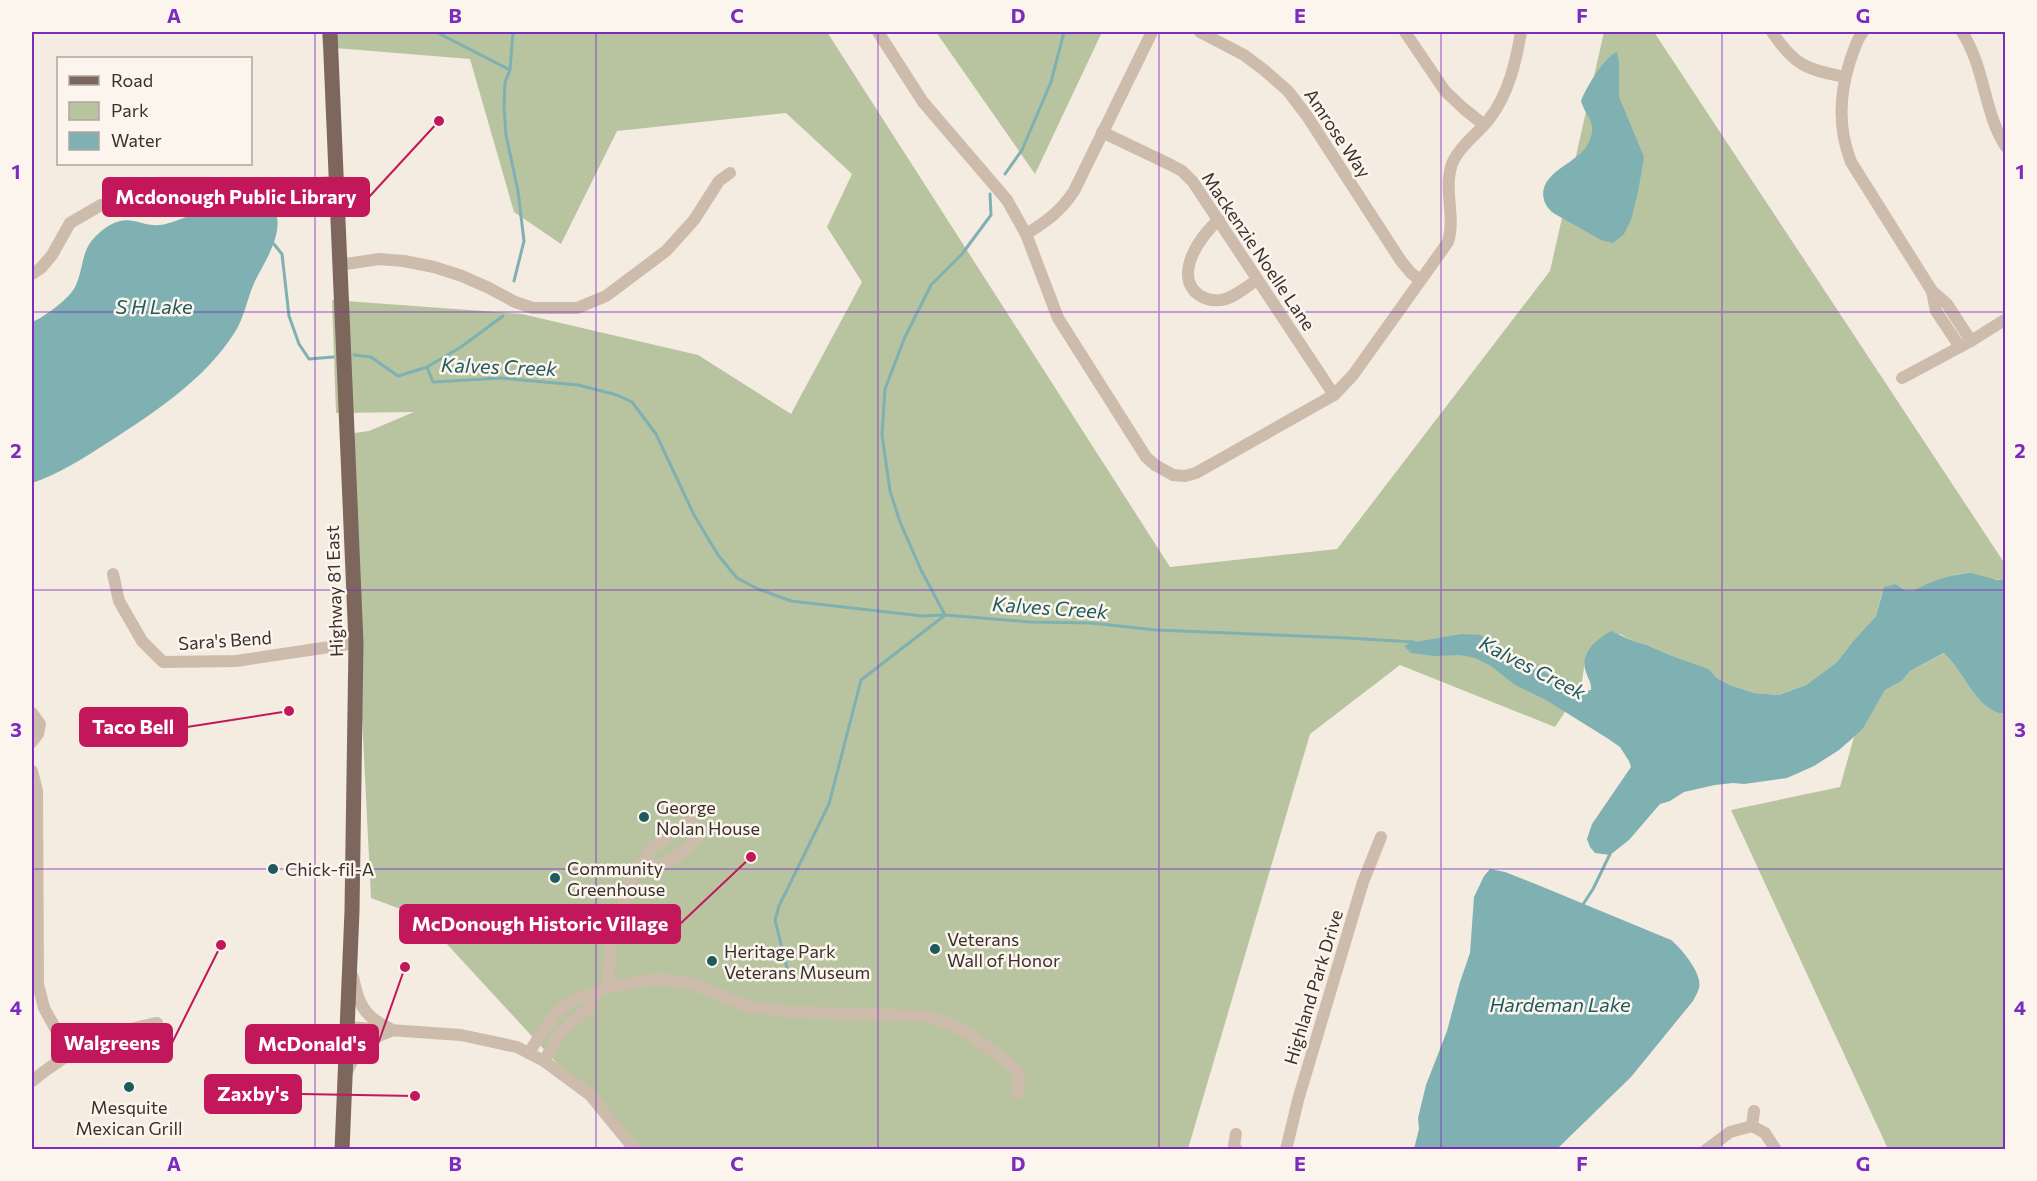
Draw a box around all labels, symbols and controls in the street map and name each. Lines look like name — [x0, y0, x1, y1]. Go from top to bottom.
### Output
text: A — [167, 3, 181, 27]
text: B — [448, 3, 462, 27]
text: C — [730, 3, 744, 27]
text: D — [1011, 3, 1025, 27]
text: E — [1294, 3, 1306, 27]
text: F — [1576, 3, 1588, 27]
text: G — [1856, 3, 1870, 27]
legend — [57, 57, 252, 165]
text: Road — [111, 69, 153, 91]
street label: Amrose Way — [1300, 84, 1376, 182]
text: Park — [111, 99, 149, 121]
text: Water — [111, 129, 162, 151]
text: 1 — [11, 159, 21, 183]
text: 1 — [2015, 159, 2025, 183]
street label: Mackenzie Noelle Lane — [1198, 168, 1320, 334]
callout: Mcdonough Public Library — [103, 178, 369, 216]
text: Mcdonough Public Library — [115, 184, 357, 208]
water label: S H Lake — [115, 294, 193, 318]
water label: Kalves Creek — [441, 352, 558, 380]
text: 2 — [10, 438, 22, 462]
text: 2 — [2014, 438, 2026, 462]
street label: Highway 81 East — [321, 525, 347, 657]
water label: Kalves Creek — [991, 591, 1110, 623]
street label: Sara's Bend — [178, 626, 272, 654]
water label: Kalves Creek — [1476, 630, 1591, 704]
callout: Taco Bell — [80, 708, 187, 746]
text: Taco Bell — [92, 714, 174, 738]
text: 3 — [10, 717, 22, 741]
text: 3 — [2014, 717, 2026, 741]
place label: George Nolan House — [656, 796, 760, 839]
marker: George Nolan House — [637, 810, 651, 824]
place label: Community Greenhouse — [567, 857, 665, 900]
place label: Chick-fil-A — [285, 858, 374, 880]
marker: Chick-fil-A — [266, 862, 280, 876]
marker: Community Greenhouse — [548, 871, 562, 885]
callout: McDonough Historic Village — [400, 905, 680, 943]
street label: Highland Park Drive — [1279, 907, 1347, 1067]
text: McDonough Historic Village — [412, 911, 668, 935]
place label: Veterans Wall of Honor — [947, 928, 1060, 971]
place label: Heritage Park Veterans Museum — [724, 940, 870, 983]
marker: Veterans Wall of Honor — [928, 942, 942, 956]
marker: Heritage Park Veterans Museum — [705, 954, 719, 968]
water label: Hardeman Lake — [1489, 992, 1631, 1016]
text: 4 — [10, 995, 22, 1019]
text: 4 — [2014, 995, 2026, 1019]
callout: Walgreens — [52, 1024, 172, 1062]
callout: McDonald's — [246, 1025, 378, 1063]
text: Walgreens — [64, 1030, 160, 1054]
text: McDonald's — [258, 1031, 366, 1055]
callout: Zaxby's — [205, 1075, 301, 1113]
marker: Mesquite Mexican Grill — [122, 1080, 136, 1094]
text: Zaxby's — [217, 1081, 289, 1105]
place label: Mesquite Mexican Grill — [75, 1096, 183, 1139]
text: A — [167, 1151, 181, 1175]
text: B — [448, 1151, 462, 1175]
text: C — [730, 1151, 744, 1175]
text: D — [1011, 1151, 1025, 1175]
text: E — [1294, 1151, 1306, 1175]
text: F — [1576, 1151, 1588, 1175]
text: G — [1856, 1151, 1870, 1175]

